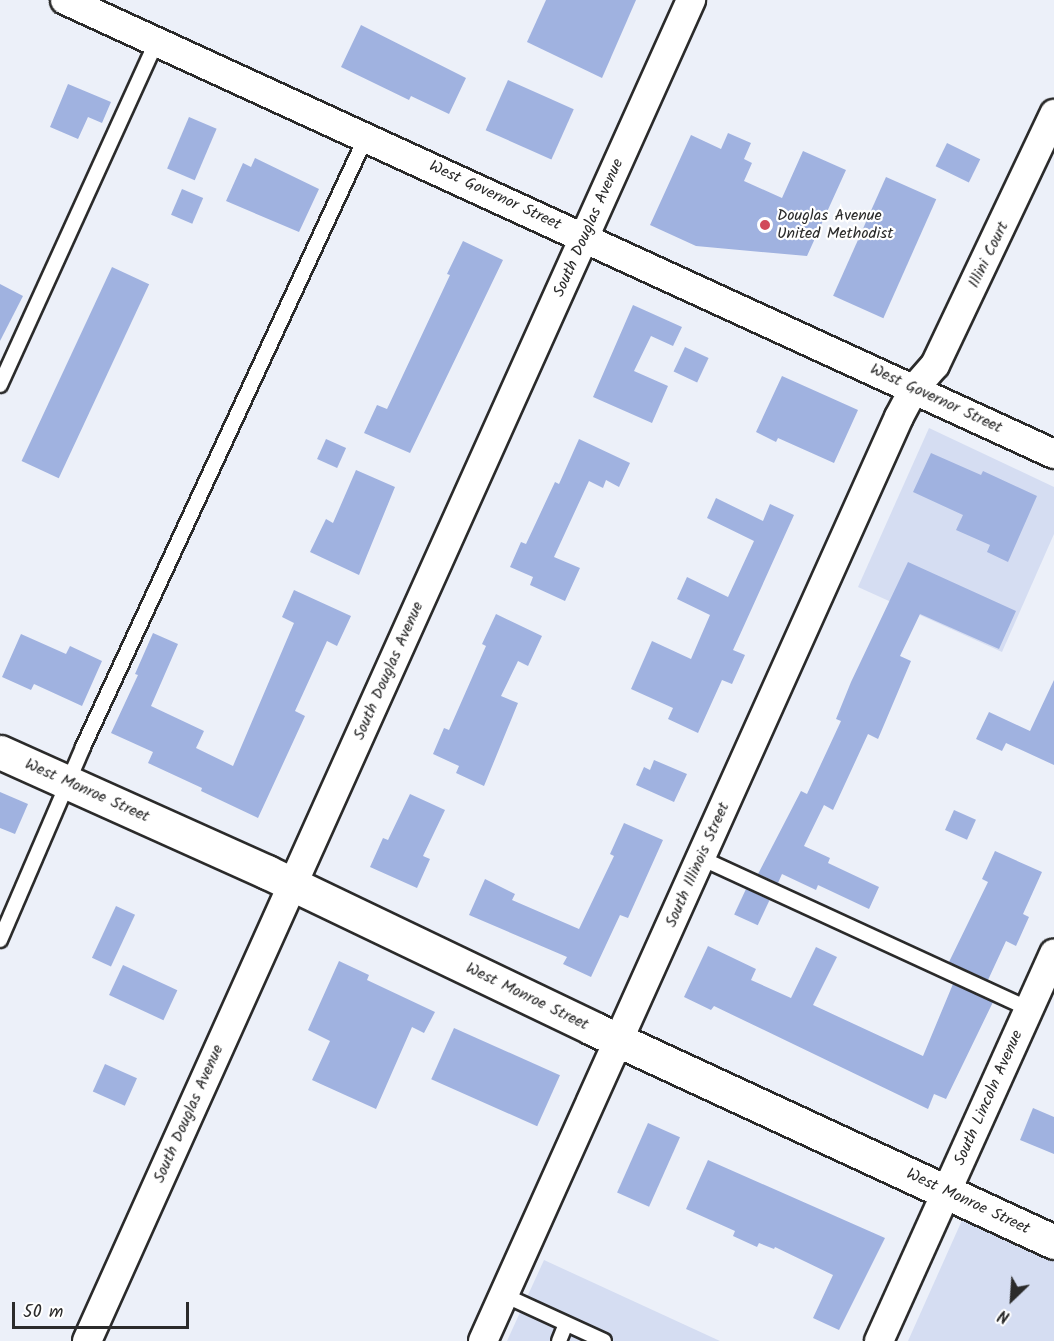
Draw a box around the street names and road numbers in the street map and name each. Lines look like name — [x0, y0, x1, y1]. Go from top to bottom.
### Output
street label: South Douglas Avenue — [550, 156, 628, 300]
street label: West Governor Street — [426, 157, 564, 235]
street label: Illini Court — [965, 219, 1013, 291]
street label: West Governor Street — [867, 360, 1005, 438]
street label: South Douglas Avenue — [350, 599, 428, 743]
street label: West Monroe Street — [22, 755, 152, 827]
street label: South Illinois Street — [662, 800, 734, 930]
street label: West Monroe Street — [462, 959, 592, 1035]
street label: South Lincoln Avenue — [951, 1027, 1027, 1169]
street label: South Douglas Avenue — [150, 1042, 228, 1186]
street label: West Monroe Street — [903, 1165, 1033, 1239]

